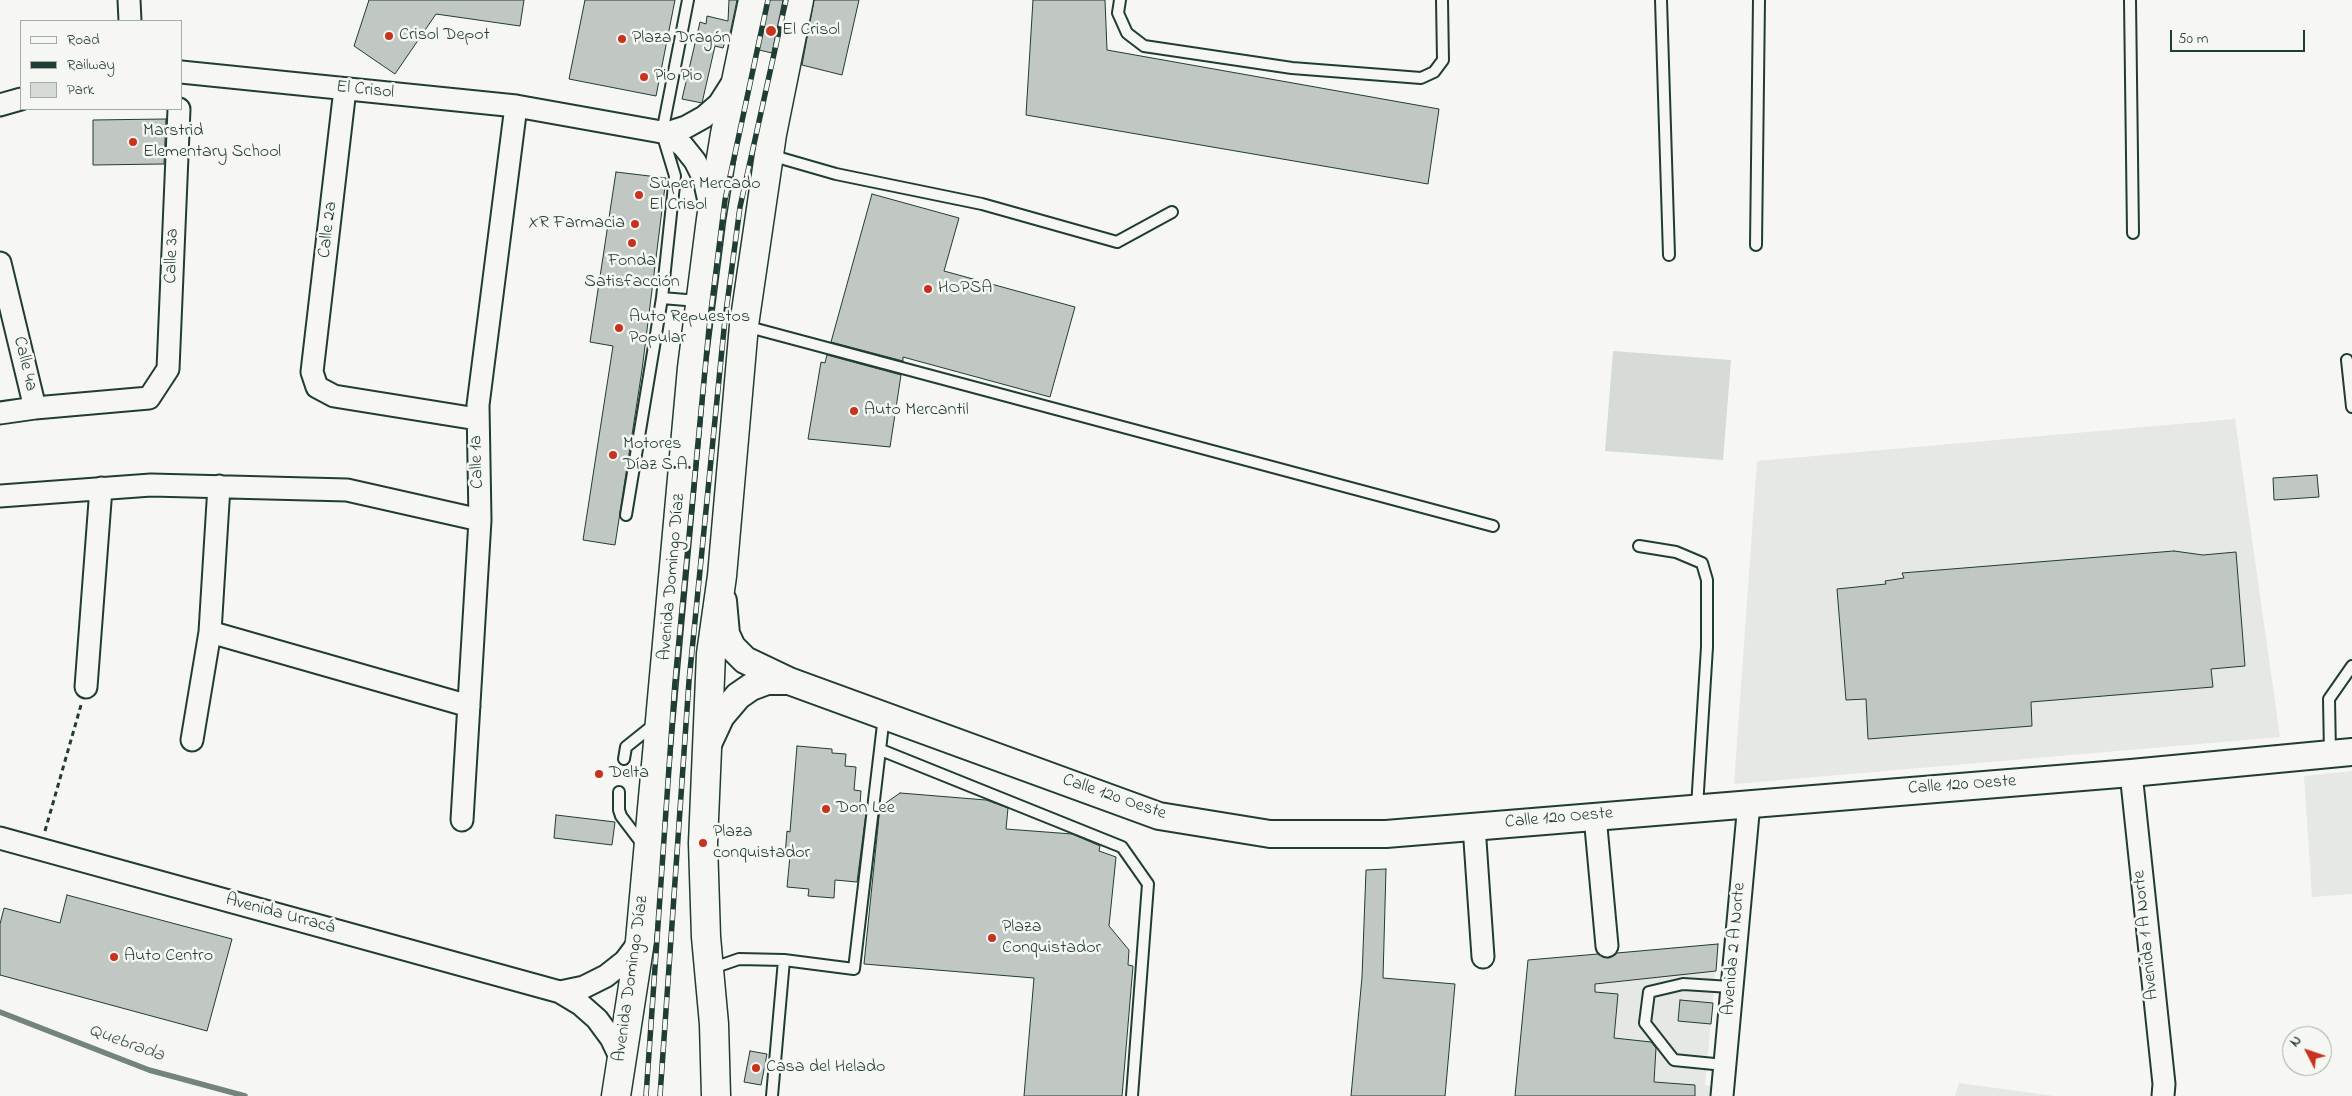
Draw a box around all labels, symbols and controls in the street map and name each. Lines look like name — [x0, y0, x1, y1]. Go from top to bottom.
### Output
legend — [20, 20, 182, 110]
place label: El Crisol — [782, 20, 840, 42]
scale bar — [2172, 20, 2307, 52]
marker: El Crisol — [764, 24, 778, 38]
place label: Crisol Depot — [399, 25, 490, 47]
place label: Plaza Dragón — [632, 28, 731, 50]
text: 50 m — [2178, 28, 2208, 50]
text: Road — [67, 29, 100, 51]
marker: Crisol Depot — [383, 30, 395, 42]
marker: Plaza Dragón — [616, 33, 628, 45]
text: Railway — [67, 54, 115, 76]
place label: Pio Pio — [654, 66, 702, 88]
marker: Pio Pio — [638, 71, 650, 83]
street label: El Crisol — [335, 77, 395, 105]
text: Park — [67, 79, 94, 101]
place label: Marstrid Elementary School — [143, 121, 281, 163]
marker: Marstrid Elementary School — [127, 136, 139, 148]
place label: Super Mercado El Crisol — [649, 174, 760, 216]
marker: Super Mercado El Crisol — [633, 189, 645, 201]
street label: Calle 2a — [315, 200, 343, 260]
place label: XR Farmacia — [529, 213, 625, 235]
marker: XR Farmacia — [629, 218, 641, 230]
street label: Calle 3a — [161, 228, 185, 284]
marker: Fonda Satisfacción — [626, 237, 638, 249]
place label: Fonda Satisfacción — [584, 251, 680, 294]
place label: HOPSA — [938, 278, 992, 300]
marker: HOPSA — [922, 283, 934, 295]
place label: Auto Repuestos Popular — [629, 307, 750, 350]
marker: Auto Repuestos Popular — [613, 322, 625, 334]
street label: Calle 4a — [7, 335, 41, 393]
place label: Auto Mercantil — [864, 400, 969, 422]
marker: Auto Mercantil — [848, 405, 860, 417]
place label: Motores Díaz S.A. — [623, 434, 691, 476]
street label: Calle 1a — [466, 435, 490, 489]
marker: Motores Díaz S.A. — [607, 449, 619, 461]
street label: Avenida Domingo Díaz — [655, 493, 691, 661]
place label: Delta — [609, 763, 649, 785]
marker: Delta — [593, 768, 605, 780]
street label: Calle 120 Oeste — [1059, 770, 1169, 826]
street label: Calle 120 Oeste — [1907, 771, 2017, 801]
place label: Don Lee — [836, 798, 895, 820]
marker: Don Lee — [820, 803, 832, 815]
street label: Calle 120 Oeste — [1504, 804, 1614, 834]
place label: Plaza conquistador — [713, 822, 810, 864]
marker: Plaza conquistador — [697, 837, 709, 849]
street label: Avenida 1 A Norte — [2129, 869, 2165, 1001]
street label: Avenida 2 A Norte — [1718, 882, 1752, 1016]
street label: Avenida Urracá — [223, 890, 337, 940]
street label: Avenida Domingo Díaz — [610, 895, 654, 1063]
place label: Plaza Conquistador — [1002, 917, 1101, 960]
marker: Plaza Conquistador — [986, 932, 998, 944]
place label: Auto Centro — [124, 946, 213, 968]
marker: Auto Centro — [108, 951, 120, 963]
water label: Quebrada — [85, 1020, 167, 1068]
north arrow — [2282, 1026, 2332, 1076]
text: N — [2285, 1031, 2307, 1052]
place label: Casa del Helado — [766, 1057, 885, 1079]
marker: Casa del Helado — [750, 1062, 762, 1074]

